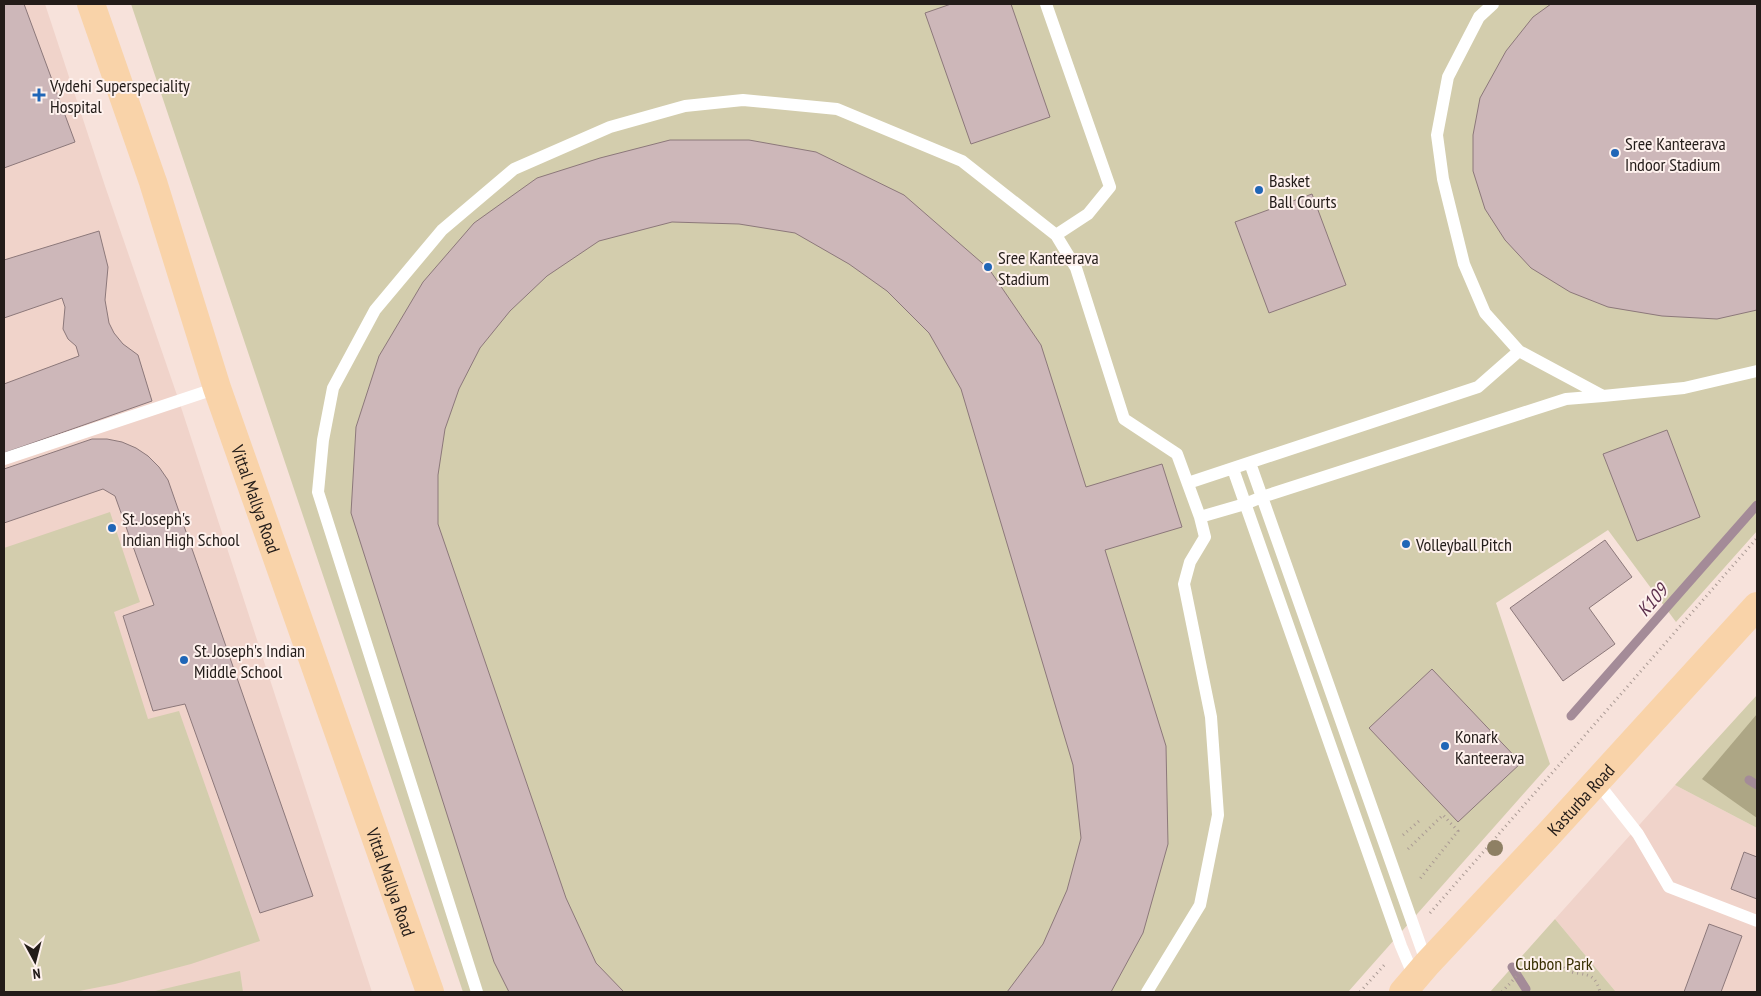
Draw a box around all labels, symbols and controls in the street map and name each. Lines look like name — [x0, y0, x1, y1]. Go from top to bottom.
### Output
place label: Vydehi Superspeciality Hospital — [49, 74, 190, 118]
marker: Vydehi Superspeciality Hospital — [32, 88, 46, 102]
place label: Sree Kanteerava Indoor Stadium — [1625, 132, 1726, 176]
marker: Sree Kanteerava Indoor Stadium — [1609, 147, 1621, 159]
place label: Basket Ball Courts — [1269, 169, 1337, 213]
marker: Basket Ball Courts — [1253, 184, 1265, 196]
place label: Sree Kanteerava Stadium — [998, 246, 1099, 290]
marker: Sree Kanteerava Stadium — [982, 261, 994, 273]
street label: Vittal Mallya Road — [226, 441, 286, 556]
place label: St. Joseph's Indian High School — [122, 507, 240, 551]
marker: St. Joseph's Indian High School — [106, 522, 118, 534]
place label: Volleyball Pitch — [1415, 533, 1512, 556]
marker: Volleyball Pitch — [1400, 538, 1412, 550]
water label: K109 — [1631, 577, 1674, 621]
place label: St. Joseph's Indian Middle School — [194, 639, 305, 683]
marker: St. Joseph's Indian Middle School — [178, 654, 190, 666]
place label: Konark Kanteerava — [1455, 725, 1524, 769]
marker: Konark Kanteerava — [1439, 740, 1451, 752]
street label: Kasturba Road — [1542, 759, 1619, 840]
street label: Vittal Mallya Road — [361, 824, 421, 939]
north arrow — [10, 936, 60, 986]
park label: Cubbon Park — [1515, 952, 1593, 975]
text: N — [32, 965, 41, 983]

